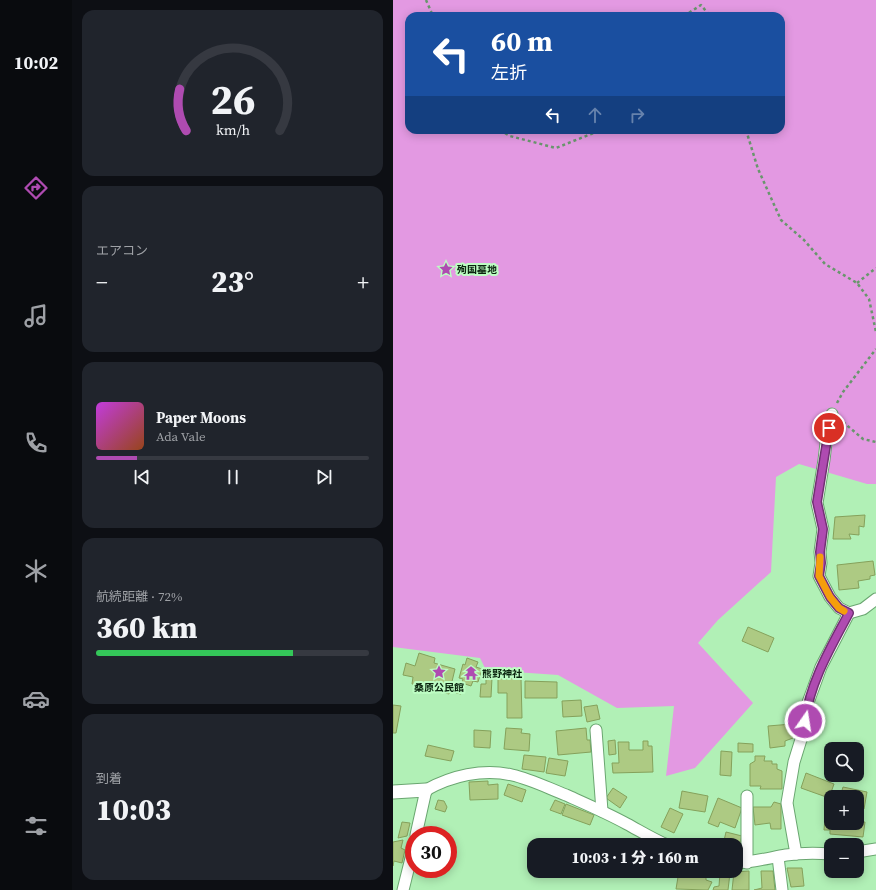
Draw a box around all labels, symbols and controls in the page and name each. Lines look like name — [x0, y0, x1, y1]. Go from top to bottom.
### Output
text: 60 m — [491, 22, 553, 60]
icon: left — [425, 28, 477, 80]
text: 10:02 — [14, 50, 58, 75]
text: 左折 — [491, 60, 527, 85]
text: 26 — [210, 71, 255, 128]
icon: left — [542, 104, 564, 126]
icon: ahead — [584, 104, 606, 126]
icon: right — [626, 104, 648, 126]
text: km/h — [216, 120, 250, 140]
icon: directions — [22, 174, 50, 202]
text: エアコン — [96, 242, 148, 259]
text: 23° — [211, 261, 254, 302]
place icon: 殉国墓地 — [438, 261, 454, 277]
place label: 殉国墓地 — [456, 263, 497, 276]
text: − — [96, 267, 108, 297]
text: + — [357, 267, 369, 297]
icon: music — [22, 302, 50, 330]
text: Paper Moons — [156, 407, 246, 428]
pin — [812, 411, 846, 445]
icon: arrive — [818, 417, 840, 439]
text: Ada Vale — [156, 428, 206, 445]
icon: phone — [22, 429, 50, 457]
icon: previous — [131, 466, 153, 488]
icon: pause — [222, 466, 244, 488]
icon: next — [313, 466, 335, 488]
icon: climate — [22, 557, 50, 585]
text: 航続距離 · 72% — [96, 588, 182, 605]
text: 360 km — [96, 607, 197, 648]
place icon: 桑原公民館 — [431, 664, 447, 680]
temple icon: 熊野神社 — [463, 665, 479, 681]
place label: 熊野神社 — [482, 667, 523, 680]
place label: 桑原公民館 — [414, 681, 464, 694]
icon: car — [22, 685, 50, 713]
position arrow — [784, 700, 826, 742]
map controls — [824, 742, 864, 878]
button: search — [824, 742, 864, 782]
text: 到着 — [96, 770, 122, 787]
text: 10:03 — [96, 789, 171, 830]
button: + — [824, 790, 864, 830]
icon: filters — [22, 812, 50, 840]
speed limit sign: 30 — [405, 826, 457, 878]
button: − — [824, 838, 864, 878]
text: 10:03 · 1 分 · 160 m — [571, 847, 699, 868]

